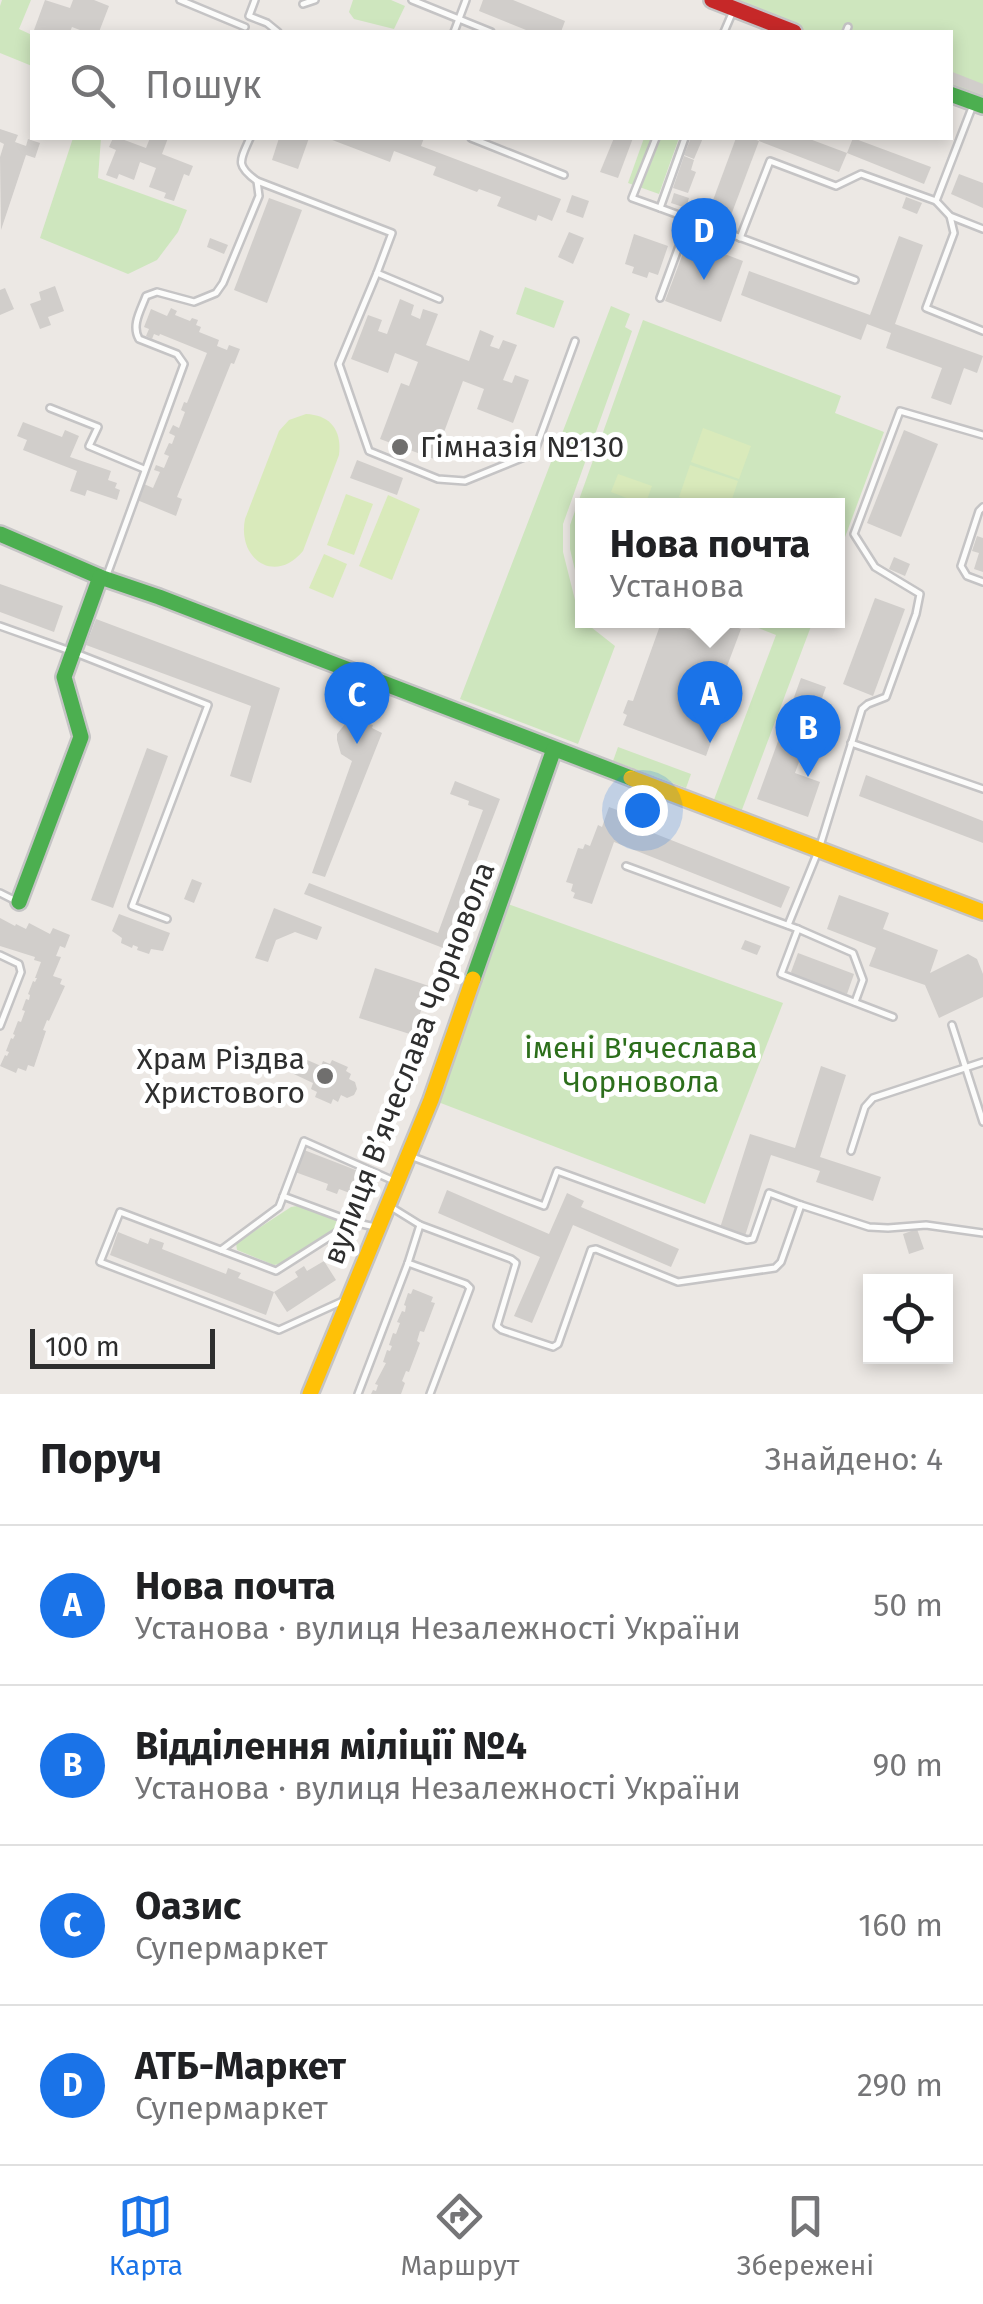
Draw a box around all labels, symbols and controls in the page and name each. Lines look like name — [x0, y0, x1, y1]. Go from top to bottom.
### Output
search box — [30, 30, 953, 140]
icon: search — [65, 58, 120, 113]
text: Пошук — [145, 62, 262, 108]
pin: D — [672, 198, 736, 280]
place label: Гімназія №130 — [420, 429, 624, 465]
marker: Гімназія №130 — [389, 436, 411, 458]
popup — [575, 498, 845, 628]
text: Нова почта — [610, 521, 810, 567]
text: Установа — [610, 567, 744, 605]
pin: A — [678, 660, 742, 743]
pin: C — [324, 662, 390, 744]
pin: B — [776, 694, 840, 777]
your location — [617, 785, 668, 836]
street label: вулиця Вʼячеслава Чорновола — [315, 857, 503, 1269]
park label: імені В'ячеслава Чорновола — [524, 1030, 758, 1100]
place label: Храм Різдва Христового — [137, 1041, 305, 1111]
marker: Храм Різдва Христового — [314, 1065, 336, 1087]
map controls — [863, 1274, 953, 1364]
button: locate — [863, 1274, 953, 1364]
scale bar — [30, 1324, 215, 1368]
text: 100 m — [45, 1330, 120, 1363]
text: Поруч — [40, 1434, 162, 1484]
text: Знайдено: 4 — [765, 1440, 943, 1478]
text: Нова почта — [135, 1563, 336, 1609]
text: A — [63, 1586, 82, 1624]
text: 50 m — [873, 1586, 943, 1624]
text: Установа · вулиця Незалежності України — [135, 1609, 741, 1647]
text: Відділення міліції №4 — [135, 1723, 527, 1769]
text: B — [63, 1746, 82, 1784]
text: 90 m — [872, 1746, 943, 1784]
text: Установа · вулиця Незалежності України — [135, 1769, 741, 1807]
text: Оазис — [135, 1883, 241, 1929]
text: C — [63, 1906, 82, 1944]
text: 160 m — [858, 1906, 943, 1944]
text: Супермаркет — [135, 1929, 328, 1967]
text: АТБ-Маркет — [135, 2043, 346, 2089]
text: D — [62, 2066, 83, 2104]
text: 290 m — [857, 2066, 943, 2104]
text: Супермаркет — [135, 2089, 328, 2127]
tab: Карта — [109, 2189, 183, 2282]
tab: Маршрут — [400, 2189, 519, 2282]
tab: Збережені — [737, 2189, 874, 2282]

